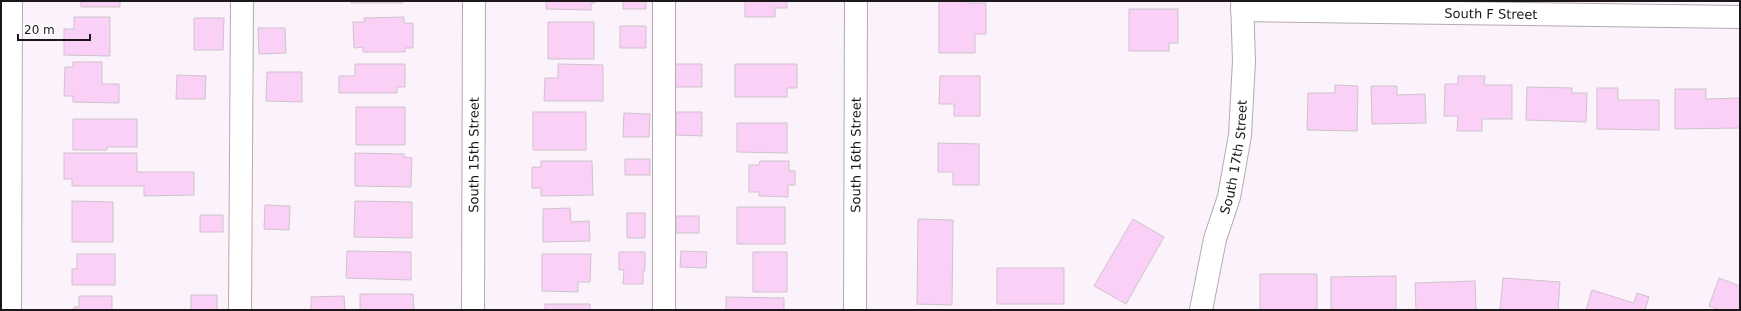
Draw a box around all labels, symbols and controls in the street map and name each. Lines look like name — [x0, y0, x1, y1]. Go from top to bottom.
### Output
street label: South F Street — [1444, 6, 1538, 22]
scale bar — [18, 16, 90, 42]
text: 20 m — [24, 23, 55, 37]
street label: South 15th Street — [466, 97, 482, 213]
street label: South 16th Street — [848, 97, 864, 213]
street label: South 17th Street — [1217, 99, 1250, 216]

